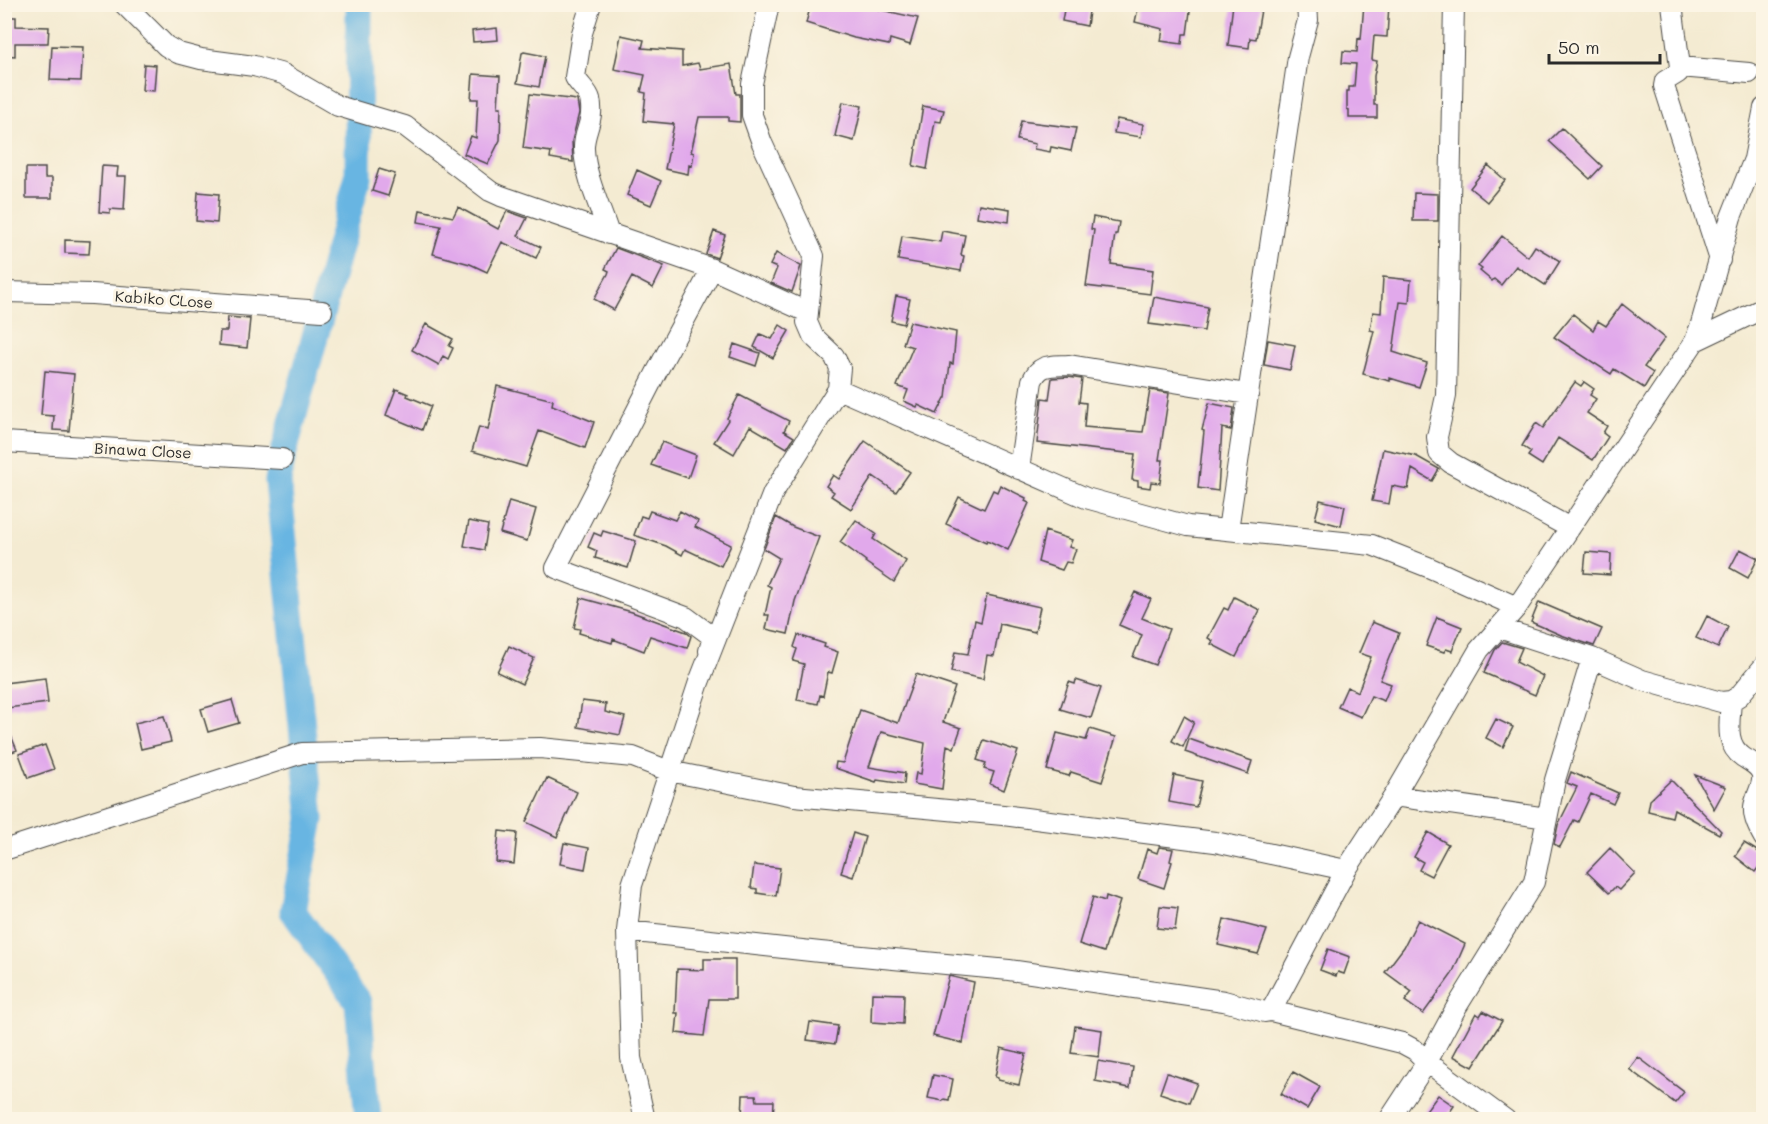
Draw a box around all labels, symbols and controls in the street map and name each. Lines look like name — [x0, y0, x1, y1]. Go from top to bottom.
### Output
scale bar — [1549, 27, 1660, 65]
text: 50 m — [1558, 35, 1600, 59]
street label: Kabiko CLose — [114, 286, 214, 312]
street label: Binawa Close — [94, 437, 192, 463]

